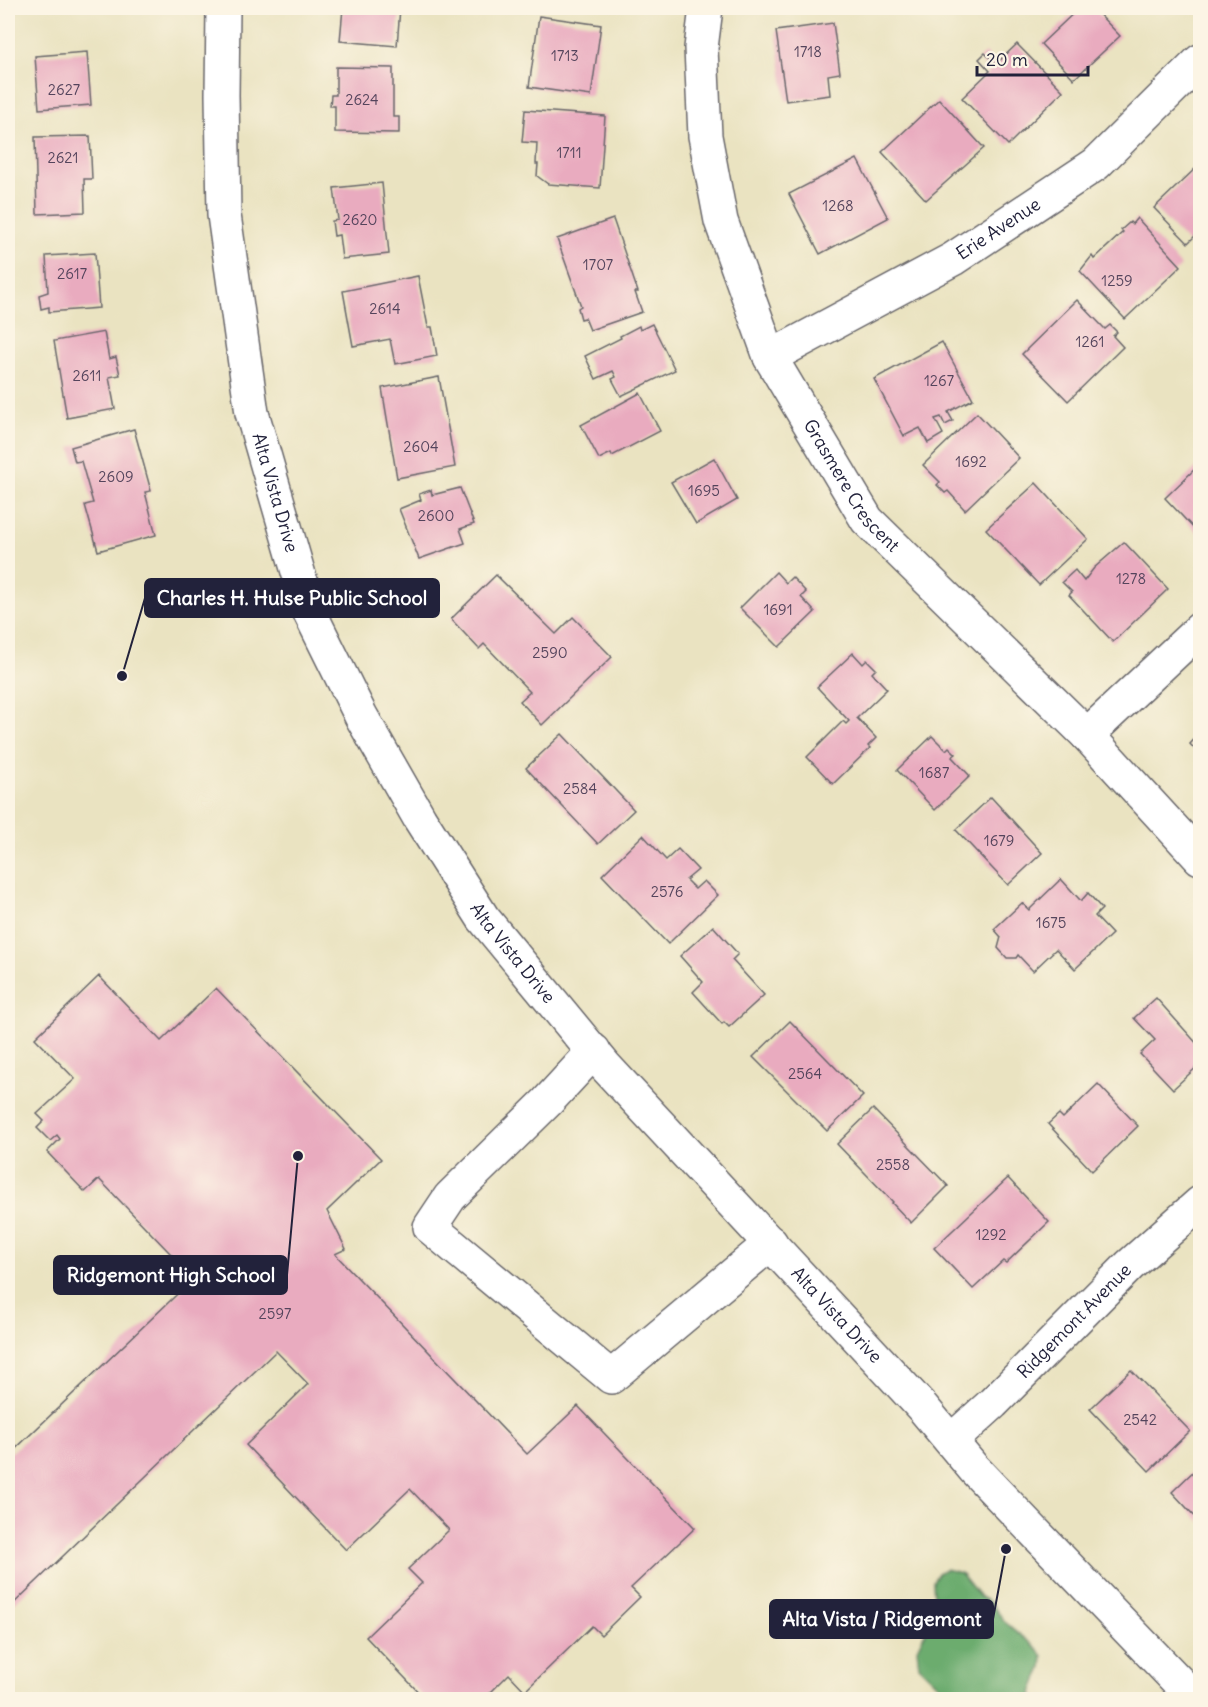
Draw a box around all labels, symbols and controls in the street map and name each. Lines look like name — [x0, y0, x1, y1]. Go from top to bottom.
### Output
scale bar — [977, 39, 1088, 77]
house number: 1718 — [794, 42, 822, 61]
house number: 1713 — [551, 46, 579, 65]
text: 20 m — [986, 48, 1028, 71]
house number: 2627 — [48, 80, 80, 99]
house number: 2624 — [345, 90, 379, 109]
house number: 1711 — [556, 143, 582, 162]
house number: 2621 — [47, 148, 79, 167]
street label: Erie Avenue — [952, 192, 1045, 265]
house number: 1268 — [822, 196, 854, 215]
house number: 2620 — [343, 210, 377, 229]
house number: 1707 — [583, 255, 613, 274]
house number: 2617 — [57, 264, 87, 283]
house number: 1259 — [1101, 271, 1133, 290]
house number: 2614 — [369, 299, 401, 318]
house number: 1261 — [1076, 332, 1104, 351]
house number: 2611 — [73, 366, 101, 385]
house number: 1267 — [924, 371, 954, 390]
street label: Grasmere Crescent — [799, 415, 905, 557]
street label: Alta Vista Drive — [247, 430, 304, 555]
house number: 2604 — [403, 437, 439, 456]
house number: 1692 — [955, 452, 987, 471]
house number: 2609 — [98, 467, 134, 486]
house number: 1695 — [688, 481, 720, 500]
house number: 2600 — [418, 506, 454, 525]
house number: 1278 — [1116, 569, 1146, 588]
callout: Charles H. Hulse Public School — [145, 579, 439, 617]
text: Charles H. Hulse Public School — [157, 585, 427, 610]
house number: 1691 — [763, 600, 793, 619]
house number: 2590 — [532, 643, 568, 662]
house number: 1687 — [919, 763, 949, 782]
house number: 2584 — [563, 779, 597, 798]
house number: 1679 — [984, 831, 1014, 850]
house number: 2576 — [651, 882, 683, 901]
street label: Alta Vista Drive — [465, 898, 561, 1008]
house number: 1675 — [1036, 913, 1066, 932]
house number: 2564 — [788, 1064, 822, 1083]
house number: 2558 — [876, 1155, 910, 1174]
house number: 1292 — [975, 1225, 1007, 1244]
callout: Ridgemont High School — [54, 1256, 287, 1294]
street label: Ridgemont Avenue — [1012, 1258, 1136, 1383]
text: Ridgemont High School — [67, 1262, 275, 1287]
street label: Alta Vista Drive — [787, 1262, 887, 1368]
house number: 2597 — [259, 1304, 291, 1323]
house number: 2542 — [1123, 1410, 1157, 1429]
callout: Alta Vista / Ridgemont — [770, 1600, 993, 1638]
text: Alta Vista / Ridgemont — [782, 1606, 982, 1631]

